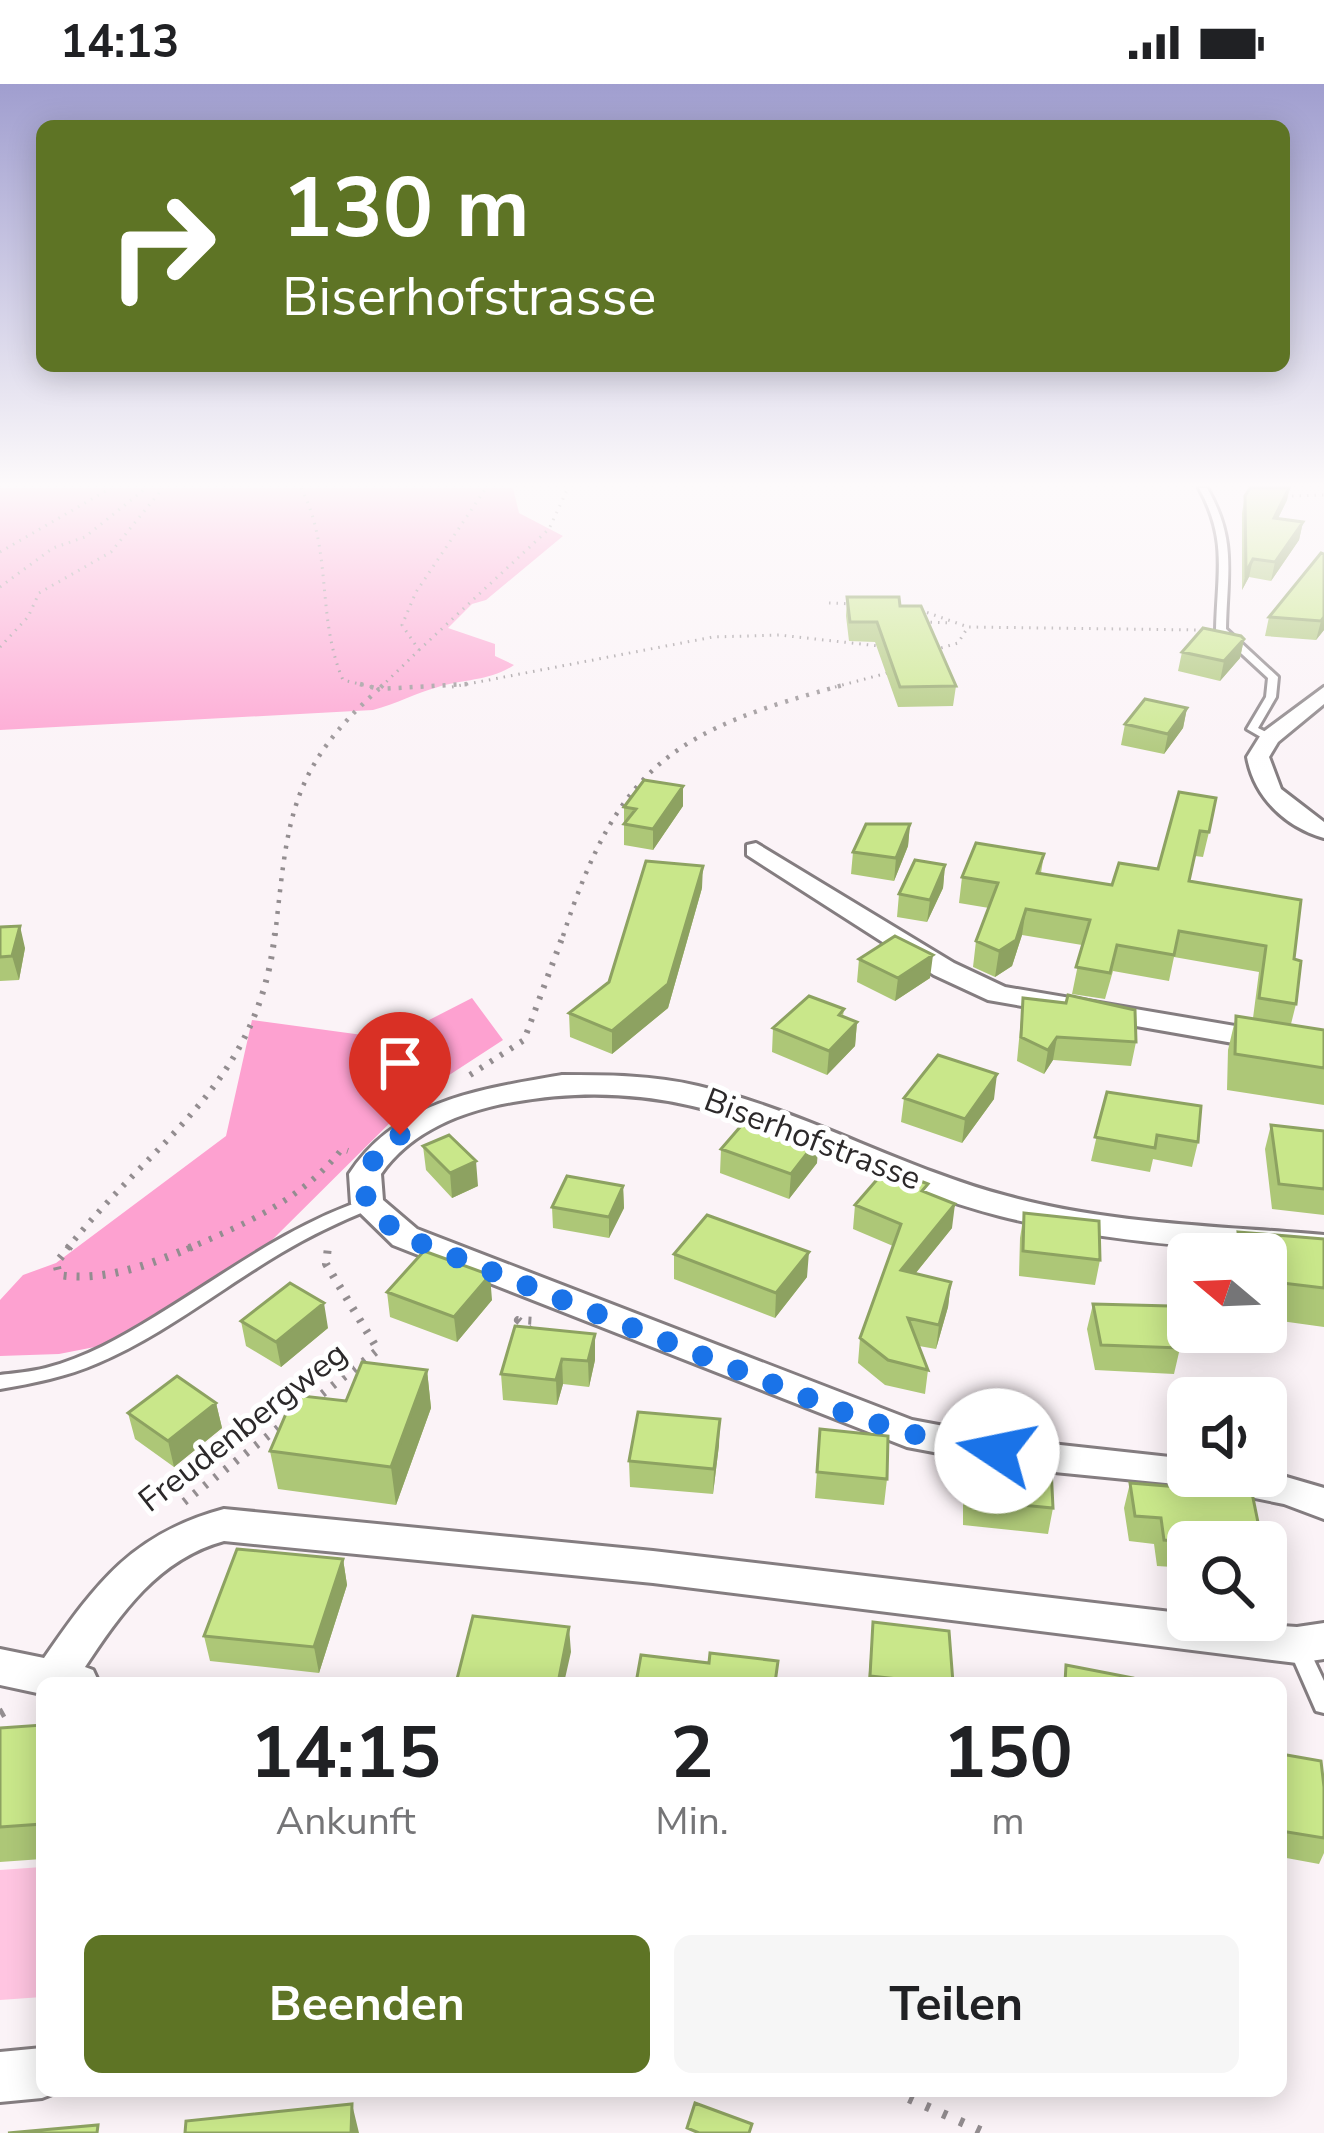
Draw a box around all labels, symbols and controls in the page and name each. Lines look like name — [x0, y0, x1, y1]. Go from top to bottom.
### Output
text: 14:13 — [60, 12, 179, 73]
text: 130 m — [282, 151, 530, 266]
icon: right — [84, 168, 240, 324]
text: Biserhofstrasse — [282, 260, 656, 334]
pin — [349, 1012, 451, 1135]
icon: arrive — [367, 1030, 433, 1096]
street label: Biserhofstrasse — [698, 1077, 927, 1201]
north arrow — [1167, 1233, 1287, 1353]
map controls — [1167, 1233, 1287, 1641]
street label: Freudenbergweg — [129, 1332, 357, 1523]
button: sound — [1167, 1377, 1287, 1497]
position arrow — [934, 1388, 1060, 1514]
button: search — [1167, 1521, 1287, 1641]
text: 14:15 — [250, 1704, 441, 1802]
text: 2 — [670, 1704, 714, 1802]
text: 150 — [943, 1704, 1073, 1802]
text: Ankunft — [276, 1795, 416, 1848]
text: Min. — [655, 1795, 729, 1848]
text: m — [991, 1795, 1025, 1848]
button: Beenden — [84, 1935, 650, 2073]
button: Teilen — [674, 1935, 1239, 2073]

